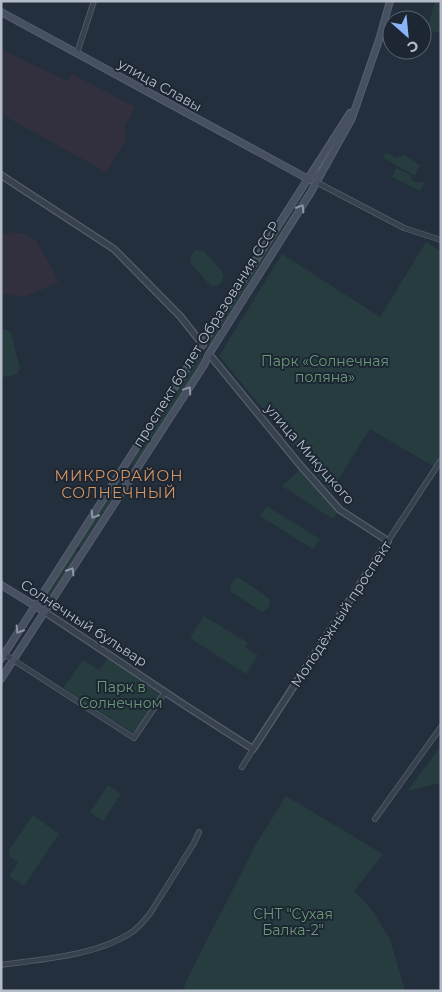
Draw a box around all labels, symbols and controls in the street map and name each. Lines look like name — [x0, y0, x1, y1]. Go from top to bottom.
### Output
north arrow — [382, 10, 432, 60]
text: С — [404, 36, 422, 57]
street label: улица Славы — [114, 54, 205, 116]
one-way arrow — [295, 204, 304, 213]
street label: проспект 60 лет Образования СССР — [129, 218, 283, 450]
park label: Парк «Солнечная поляна» — [261, 352, 389, 386]
one-way arrow — [181, 386, 191, 395]
street label: улица Микуцкого — [261, 399, 359, 508]
district label: МИКРОРАЙОН СОЛНЕЧНЫЙ — [55, 466, 184, 502]
one-way arrow — [91, 510, 100, 519]
street label: Молодёжный проспект — [287, 537, 395, 691]
one-way arrow — [65, 567, 75, 576]
street label: Солнечный бульвар — [17, 575, 151, 671]
one-way arrow — [16, 624, 26, 633]
park label: Парк в Солнечном — [79, 678, 163, 712]
park label: СНТ "Сухая Балка-2" — [253, 905, 333, 939]

